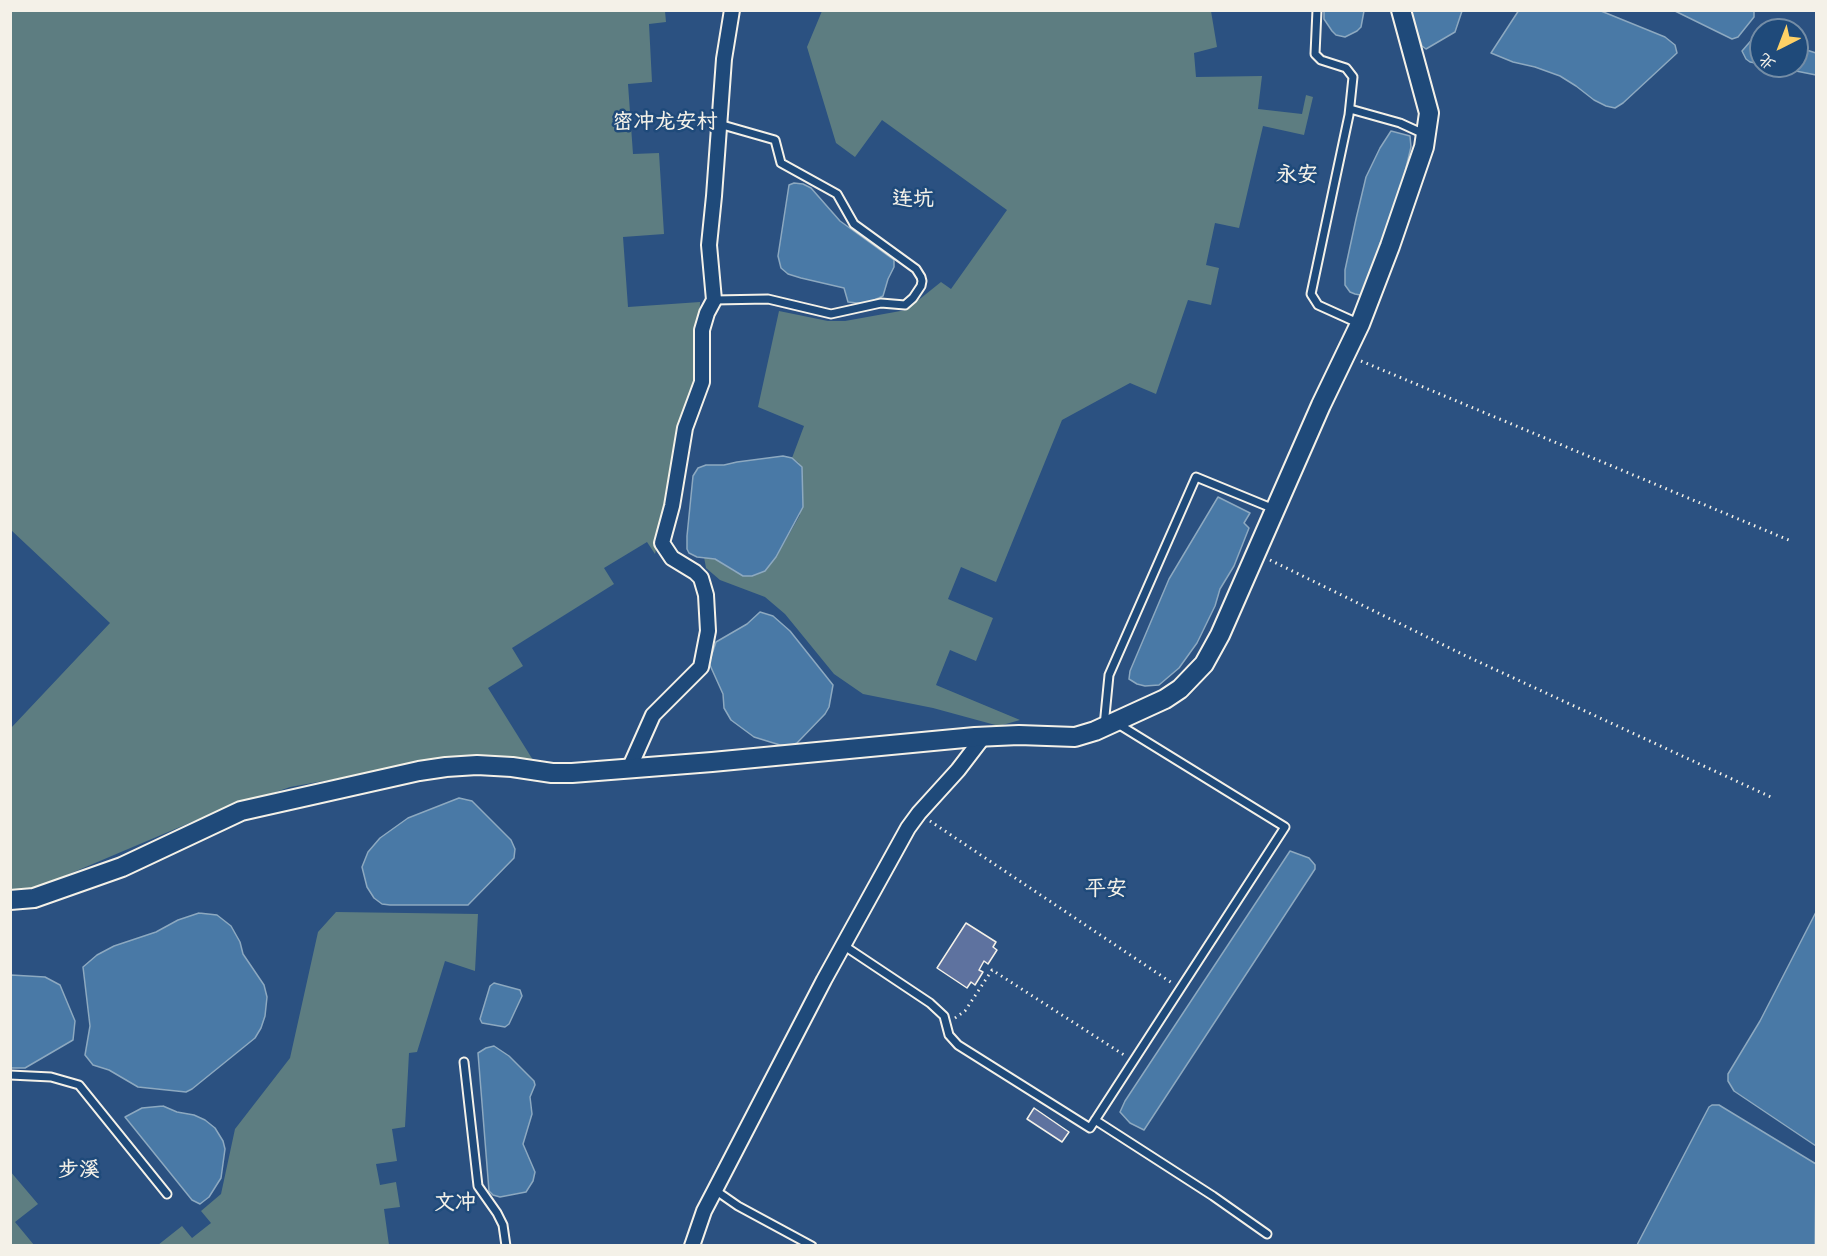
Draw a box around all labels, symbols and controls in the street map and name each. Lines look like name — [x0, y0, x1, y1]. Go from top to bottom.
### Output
north arrow — [1749, 18, 1809, 78]
text: 北 — [1754, 46, 1782, 74]
district label: 密冲龙安村 — [613, 112, 717, 138]
district label: 永安 — [1276, 165, 1318, 191]
district label: 连坑 — [892, 189, 934, 215]
district label: 平安 — [1085, 879, 1127, 905]
district label: 步溪 — [58, 1160, 100, 1186]
district label: 文冲 — [434, 1193, 476, 1219]

